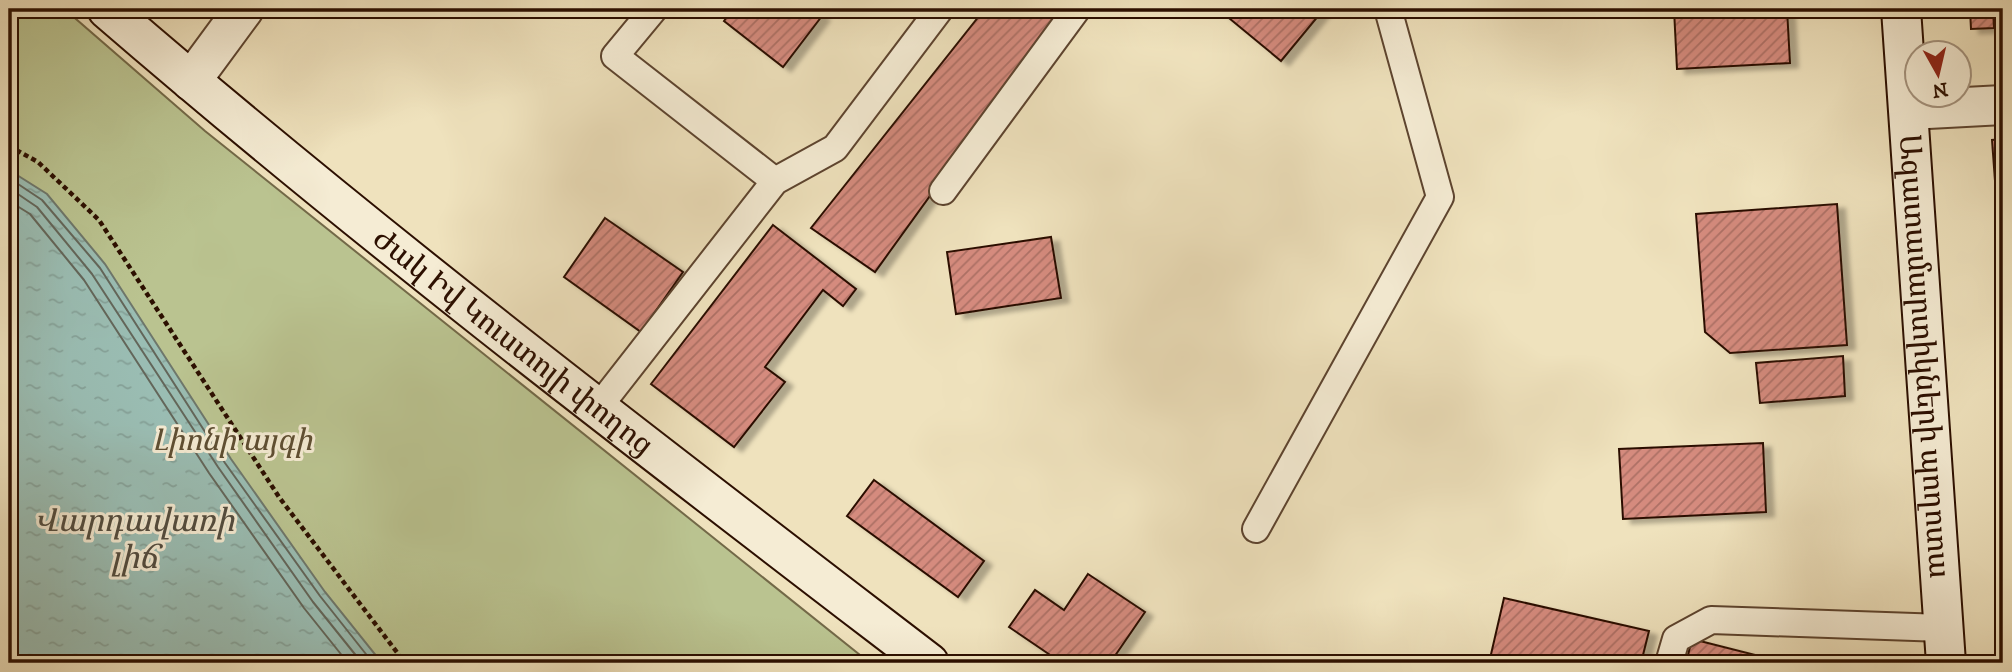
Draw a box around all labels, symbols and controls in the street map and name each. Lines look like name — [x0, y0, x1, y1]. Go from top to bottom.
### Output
north arrow — [1904, 38, 1974, 108]
text: N — [1930, 77, 1949, 102]
street label: Ազատամարտիկների պողոտա — [1890, 133, 1957, 579]
street label: Ժակ Իվ Կուստոյի փողոց — [365, 221, 660, 464]
park label: Լիոնի այգի — [152, 423, 313, 460]
water label: Վարդավառի լիճ — [34, 502, 235, 579]

